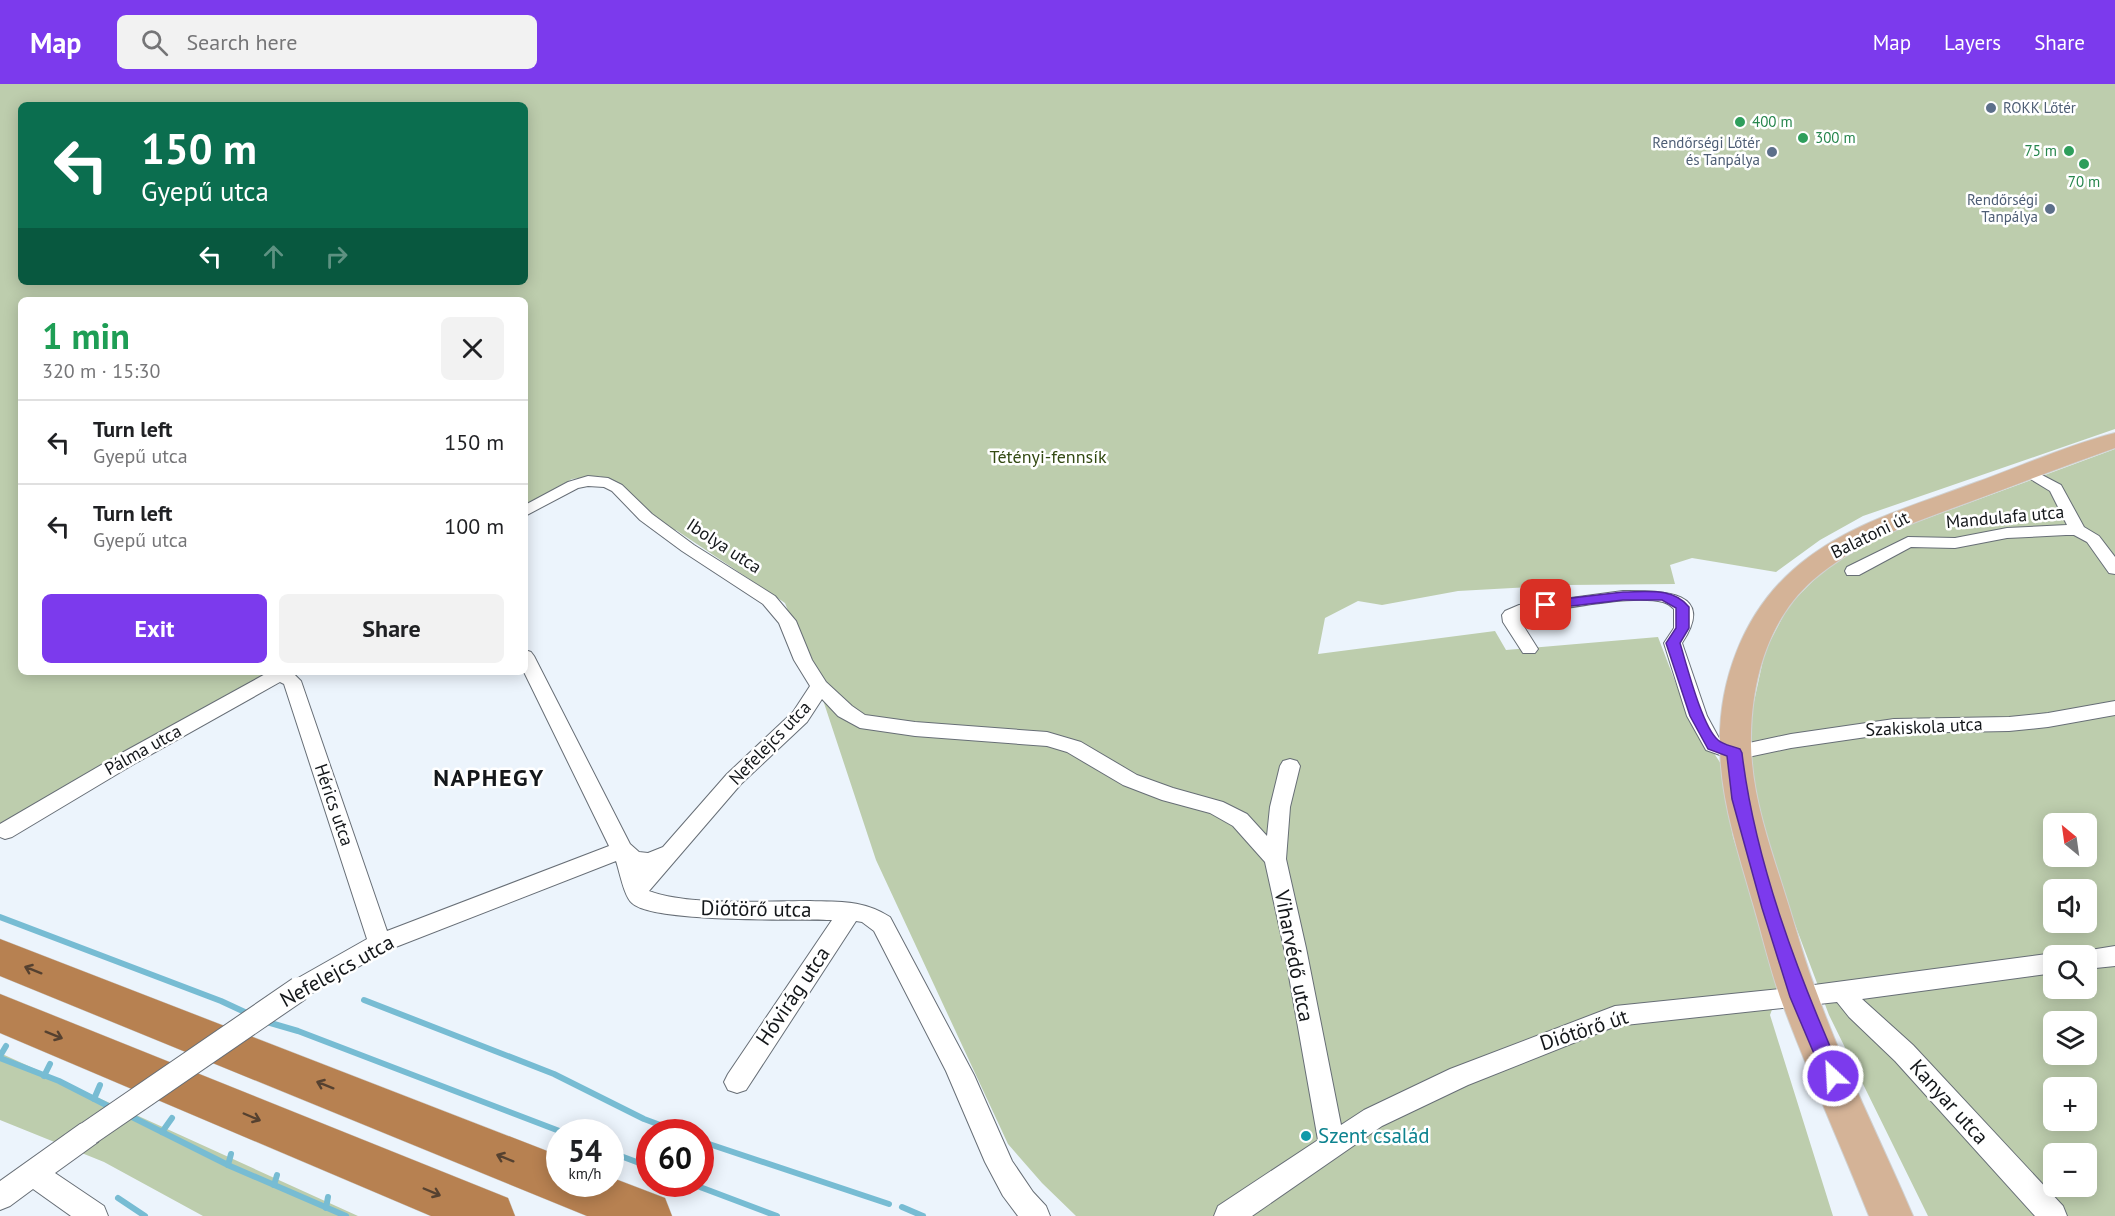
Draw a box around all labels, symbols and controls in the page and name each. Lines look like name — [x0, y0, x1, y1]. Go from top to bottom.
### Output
search box — [117, 15, 537, 69]
text: Map — [30, 24, 81, 61]
icon: search — [138, 26, 171, 59]
text: Search here — [186, 28, 297, 56]
text: Map — [1873, 29, 1911, 56]
text: Layers — [1944, 29, 2001, 56]
text: Share — [2034, 29, 2085, 56]
place label: ROKK Lőtér — [2003, 98, 2076, 117]
marker: ROKK Lőtér — [1984, 101, 1998, 115]
place label: 400 m — [1752, 112, 1793, 131]
marker: 400 m — [1733, 115, 1747, 129]
text: 150 m — [141, 121, 257, 176]
icon: left — [42, 126, 120, 204]
place label: 300 m — [1815, 128, 1856, 147]
marker: 300 m — [1796, 131, 1810, 145]
place label: Rendőrségi Lőtér és Tanpálya — [1652, 133, 1760, 169]
place label: 75 m — [2024, 141, 2057, 160]
marker: 75 m — [2062, 144, 2076, 158]
marker: Rendőrségi Lőtér és Tanpálya — [1765, 145, 1779, 159]
marker: 70 m — [2077, 157, 2091, 171]
place label: 70 m — [2068, 172, 2100, 191]
text: Gyepű utca — [141, 174, 269, 208]
place label: Rendőrségi Tanpálya — [1967, 190, 2038, 226]
marker: Rendőrségi Tanpálya — [2043, 202, 2057, 216]
icon: left — [194, 240, 227, 273]
icon: ahead — [257, 240, 290, 273]
icon: right — [320, 240, 353, 273]
text: 1 min — [42, 312, 130, 359]
button: close — [441, 317, 504, 380]
text: 320 m · 15:30 — [42, 358, 160, 384]
text: Turn left — [93, 415, 173, 443]
icon: left — [42, 426, 75, 459]
text: 150 m — [444, 428, 504, 456]
text: Gyepű utca — [93, 443, 188, 469]
park label: Tétényi-fennsík — [989, 445, 1107, 468]
text: Turn left — [93, 499, 173, 527]
street label: Mandulafa utca — [1945, 500, 2065, 533]
street label: Balatoni út — [1827, 506, 1913, 563]
icon: left — [42, 510, 75, 543]
text: 100 m — [444, 512, 504, 540]
street label: Ibolya utca — [683, 513, 766, 578]
text: Gyepű utca — [93, 527, 188, 553]
pin — [1520, 579, 1571, 630]
icon: arrive — [1529, 588, 1562, 621]
button: Exit — [42, 594, 267, 663]
button: Share — [279, 594, 504, 663]
street label: Nefelejcs utca — [724, 696, 816, 790]
street label: Szakiskola utca — [1865, 712, 1983, 741]
street label: Pálma utca — [100, 719, 185, 780]
street label: Hérics utca — [310, 761, 359, 849]
district label: NAPHEGY — [433, 762, 545, 793]
north arrow — [2043, 813, 2097, 867]
map controls — [2043, 813, 2097, 1197]
button: sound — [2043, 879, 2097, 933]
street label: Viharvédő utca — [1268, 887, 1320, 1024]
street label: Diótörő utca — [700, 894, 812, 923]
street label: Nefelejcs utca — [275, 928, 399, 1013]
street label: Hóvirág utca — [750, 941, 835, 1050]
button: search — [2043, 945, 2097, 999]
one-way arrow — [24, 964, 42, 975]
street label: Diótörő út — [1536, 1003, 1631, 1056]
button: layers — [2043, 1011, 2097, 1065]
one-way arrow — [44, 1030, 63, 1041]
position arrow — [1801, 1044, 1865, 1108]
street label: Kanyar utca — [1904, 1054, 1995, 1150]
button: + — [2043, 1077, 2097, 1131]
one-way arrow — [316, 1079, 334, 1090]
one-way arrow — [242, 1112, 260, 1123]
speed limit sign: 60 — [636, 1119, 714, 1197]
place label: Szent család — [1318, 1122, 1430, 1149]
marker: Szent család — [1299, 1129, 1313, 1143]
text: 54 — [568, 1131, 602, 1170]
button: − — [2043, 1143, 2097, 1197]
one-way arrow — [497, 1152, 515, 1163]
text: km/h — [569, 1164, 601, 1183]
one-way arrow — [422, 1187, 440, 1198]

